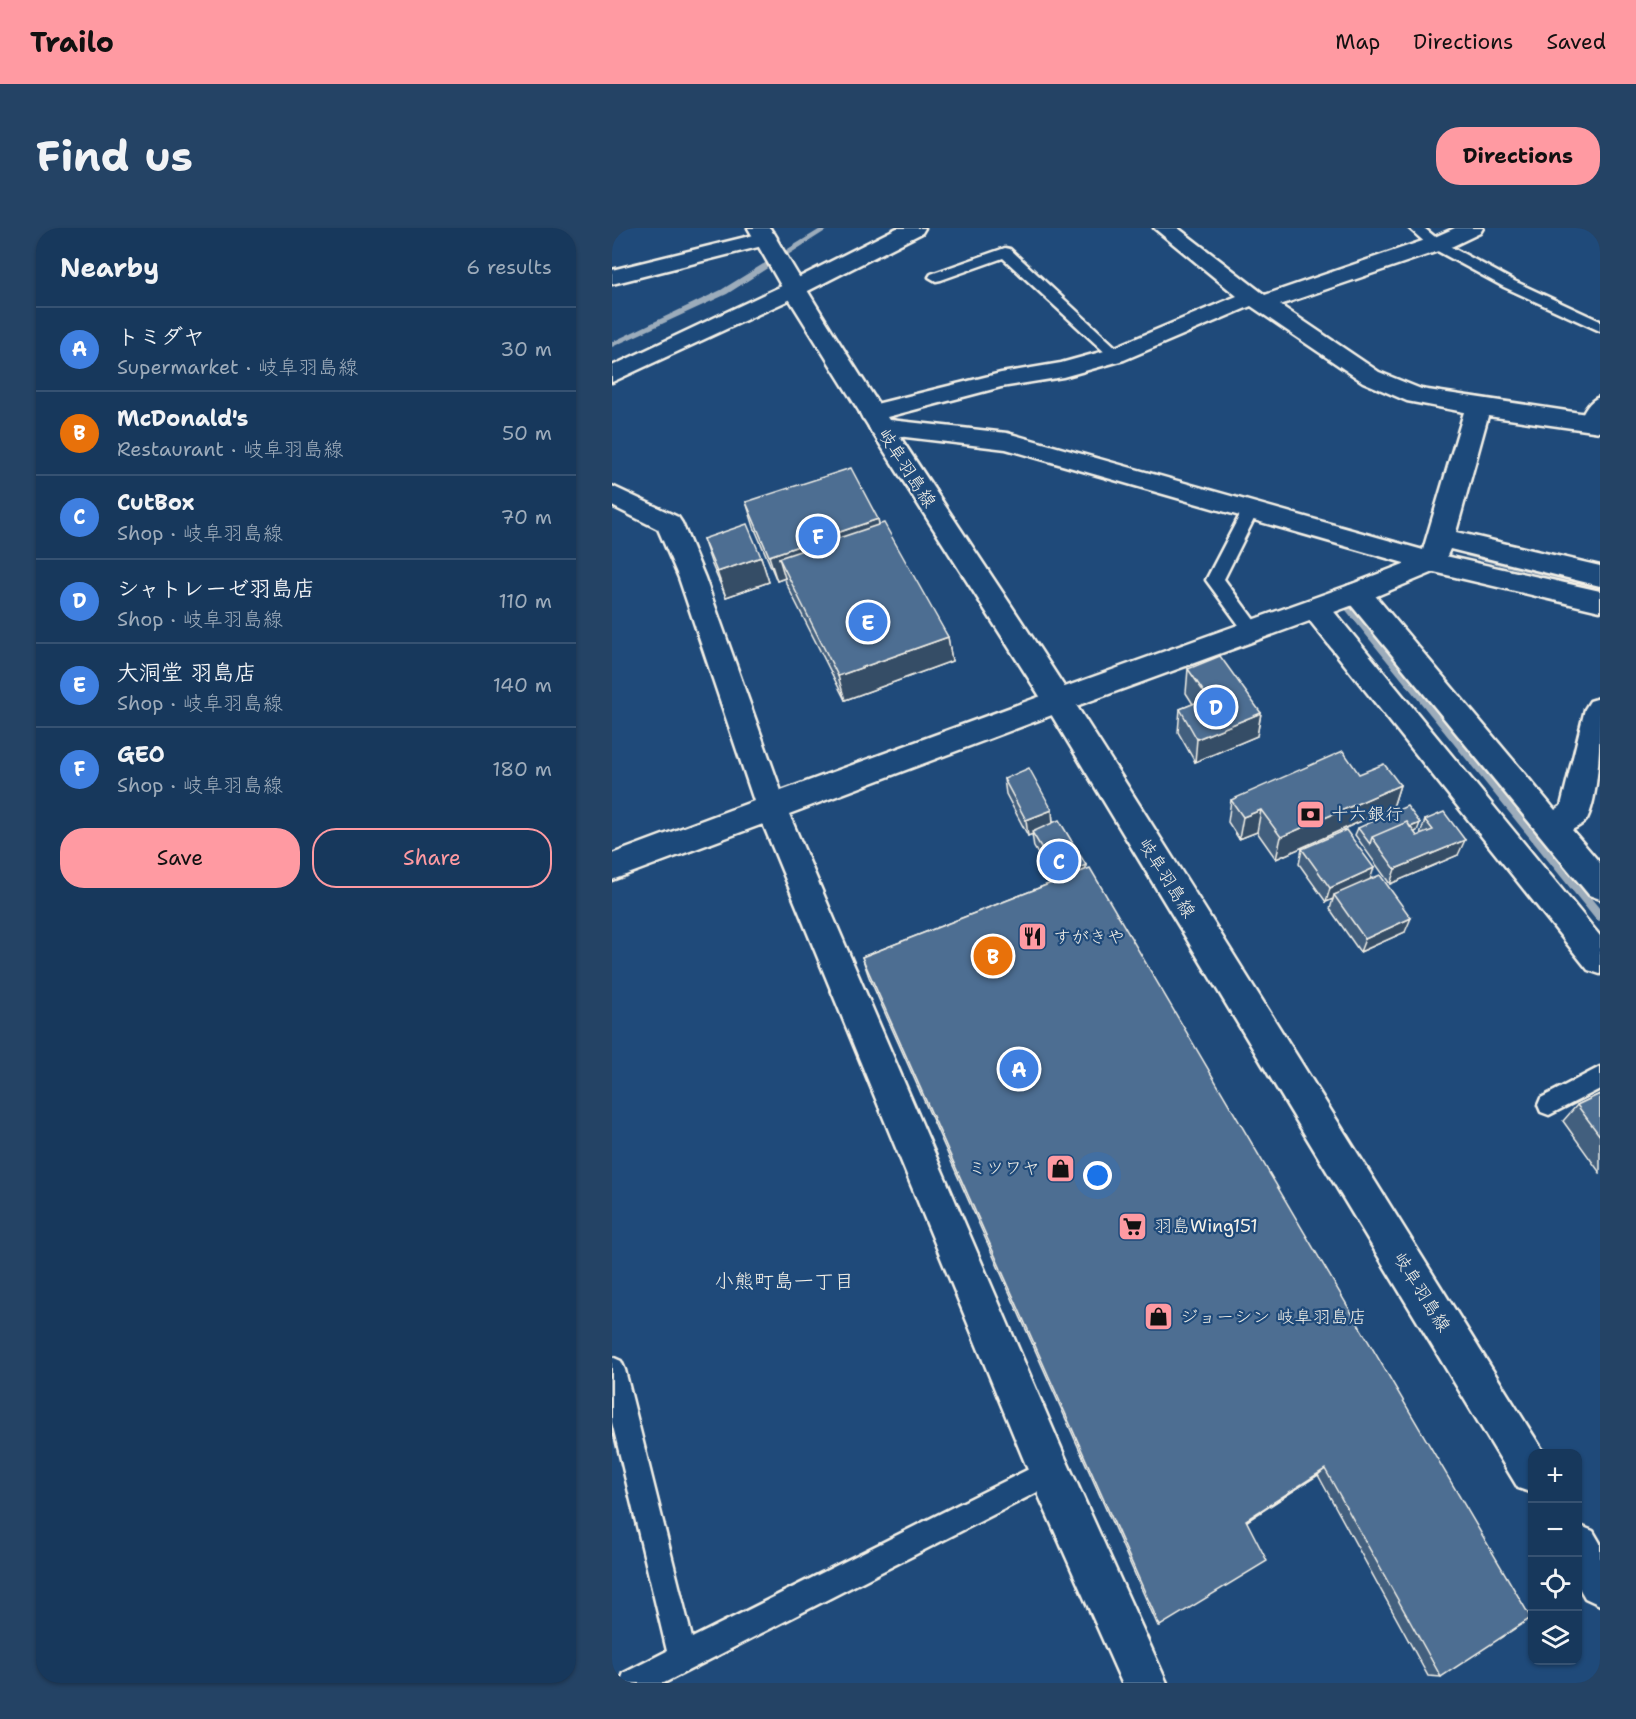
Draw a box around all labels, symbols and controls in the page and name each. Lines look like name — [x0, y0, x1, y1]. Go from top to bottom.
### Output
text: Trailo — [30, 23, 114, 61]
text: Map — [1335, 28, 1380, 56]
text: Directions — [1413, 28, 1513, 56]
text: Saved — [1546, 28, 1606, 56]
button: Directions — [1436, 127, 1600, 185]
text: Find us — [36, 128, 193, 184]
text: Nearby — [60, 250, 159, 285]
text: 6 results — [466, 254, 552, 280]
text: トミダヤ — [117, 322, 205, 351]
text: A — [72, 336, 87, 362]
text: 30 m — [500, 336, 552, 362]
text: Supermarket · 岐阜羽島線 — [117, 354, 358, 380]
text: McDonald's — [117, 404, 248, 433]
text: B — [73, 420, 86, 446]
text: 50 m — [502, 420, 552, 446]
street label: 岐阜羽島線 — [872, 424, 942, 512]
text: Restaurant · 岐阜羽島線 — [117, 436, 343, 462]
text: CutBox — [117, 488, 194, 517]
text: C — [73, 504, 86, 530]
text: 70 m — [500, 504, 552, 530]
pin: F — [798, 514, 838, 558]
text: Shop · 岐阜羽島線 — [117, 520, 283, 546]
text: シャトレーゼ羽島店 — [117, 574, 315, 603]
text: D — [72, 588, 87, 614]
text: 110 m — [498, 588, 552, 614]
pin: E — [848, 600, 888, 644]
text: Shop · 岐阜羽島線 — [117, 606, 283, 632]
text: 大洞堂 羽島店 — [117, 658, 257, 687]
text: E — [73, 672, 86, 698]
text: 140 m — [493, 672, 552, 698]
pin: D — [1196, 684, 1236, 730]
text: Shop · 岐阜羽島線 — [117, 690, 283, 716]
text: GEO — [117, 740, 165, 769]
text: F — [74, 756, 85, 782]
text: 180 m — [492, 756, 552, 782]
text: Shop · 岐阜羽島線 — [117, 772, 283, 798]
bank icon: 十六銀行 — [1294, 798, 1326, 830]
place label: 十六銀行 — [1331, 802, 1403, 826]
button: Save — [60, 828, 300, 888]
button: Share — [312, 828, 552, 888]
street label: 岐阜羽島線 — [1133, 833, 1201, 923]
pin: C — [1040, 838, 1078, 884]
restaurant icon: すがきや — [1016, 921, 1048, 953]
place label: すがきや — [1053, 925, 1125, 949]
pin: B — [974, 934, 1012, 978]
pin: A — [1000, 1046, 1038, 1092]
shop icon: ミツワヤ — [1045, 1152, 1077, 1184]
place label: ミツワヤ — [968, 1156, 1040, 1180]
your location — [1083, 1161, 1112, 1190]
supermarket icon: 羽島Wing151 — [1117, 1210, 1149, 1242]
place label: 羽島Wing151 — [1154, 1214, 1258, 1238]
street label: 岐阜羽島線 — [1388, 1247, 1456, 1337]
district label: 小熊町島一丁目 — [714, 1268, 854, 1294]
shop icon: ジョーシン 岐阜羽島店 — [1143, 1301, 1175, 1333]
place label: ジョーシン 岐阜羽島店 — [1180, 1305, 1367, 1329]
map controls — [1528, 1449, 1582, 1665]
button: + — [1528, 1449, 1582, 1503]
button: − — [1528, 1503, 1582, 1557]
button: locate — [1528, 1557, 1582, 1611]
button: layers — [1528, 1611, 1582, 1665]

